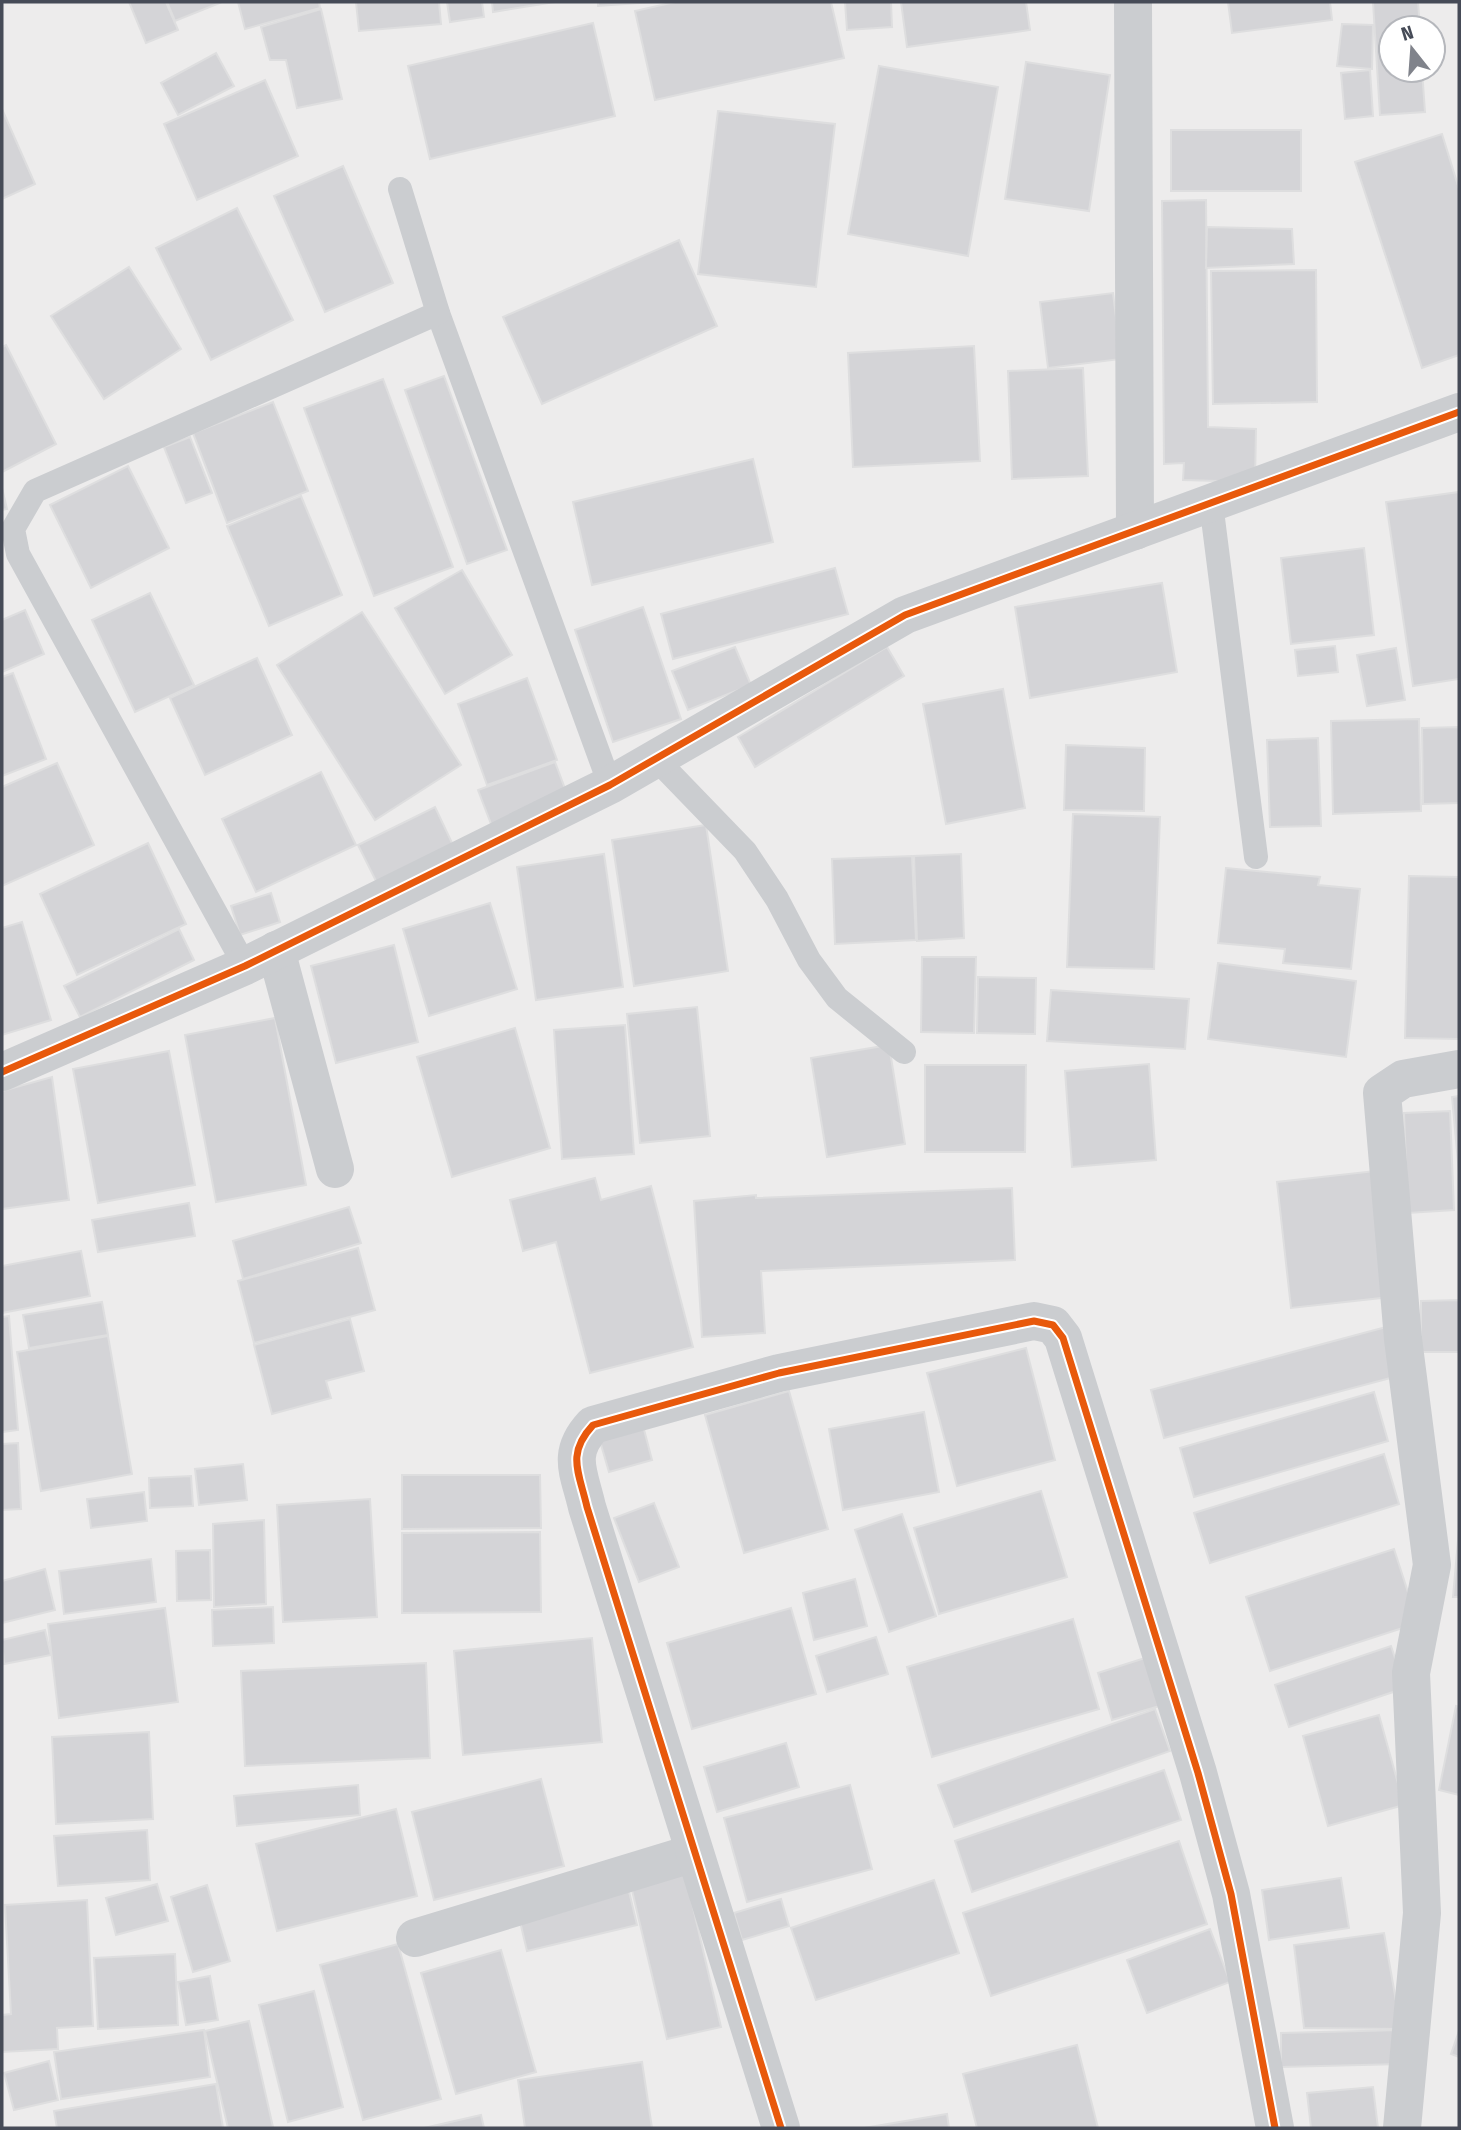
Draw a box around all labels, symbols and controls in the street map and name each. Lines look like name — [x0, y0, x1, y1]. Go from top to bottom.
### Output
north arrow — [1377, 14, 1447, 84]
text: N — [1398, 21, 1416, 46]

